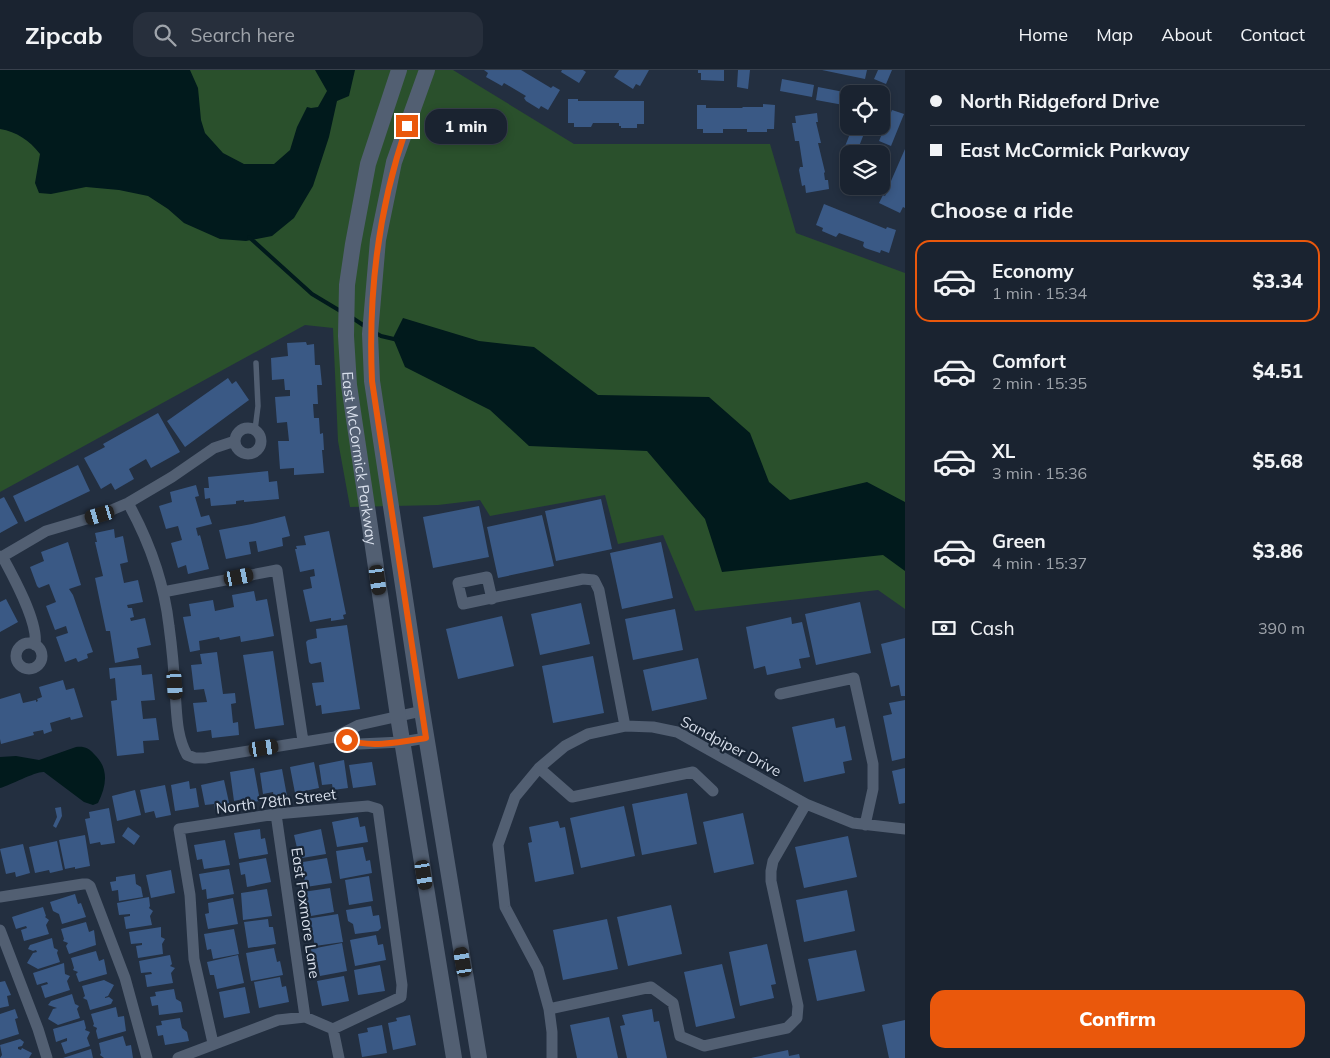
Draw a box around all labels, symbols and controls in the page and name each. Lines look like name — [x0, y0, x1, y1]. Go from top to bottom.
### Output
search box — [133, 12, 483, 57]
text: Zipcab — [25, 20, 103, 50]
icon: search — [151, 21, 179, 49]
text: Search here — [191, 23, 295, 47]
text: Home — [1018, 23, 1068, 46]
text: Map — [1096, 23, 1133, 46]
text: About — [1161, 23, 1212, 46]
text: Contact — [1240, 23, 1305, 46]
map controls — [840, 85, 890, 195]
button: locate — [840, 85, 890, 135]
text: North Ridgeford Drive — [960, 89, 1159, 113]
callout: 1 min — [424, 108, 507, 144]
route end — [396, 115, 418, 137]
text: 1 min — [445, 116, 487, 136]
text: East McCormick Parkway — [960, 138, 1190, 162]
button: layers — [840, 145, 890, 195]
text: Choose a ride — [930, 196, 1073, 224]
icon: car — [932, 259, 977, 304]
text: Economy — [992, 259, 1074, 283]
text: $3.34 — [1252, 269, 1303, 293]
text: 1 min · 15:34 — [992, 283, 1087, 303]
icon: car — [932, 349, 977, 394]
text: Comfort — [992, 349, 1066, 373]
text: $4.51 — [1252, 359, 1303, 383]
street label: East McCormick Parkway — [339, 371, 382, 546]
text: 2 min · 15:35 — [992, 373, 1087, 393]
icon: car — [932, 439, 977, 484]
text: XL — [992, 439, 1015, 463]
text: $5.68 — [1252, 449, 1303, 473]
text: 3 min · 15:36 — [992, 463, 1087, 483]
car — [83, 504, 116, 526]
icon: car — [932, 529, 977, 574]
text: Green — [992, 529, 1046, 553]
text: $3.86 — [1252, 539, 1303, 563]
text: 4 min · 15:37 — [992, 553, 1087, 573]
car — [368, 564, 387, 596]
car — [222, 567, 255, 587]
icon: cash — [930, 614, 958, 642]
text: Cash — [970, 616, 1015, 640]
text: 390 m — [1258, 618, 1305, 638]
car — [166, 670, 183, 700]
street label: Sandpiper Drive — [677, 711, 785, 781]
route start — [336, 729, 358, 751]
car — [248, 738, 279, 758]
street label: North 78th Street — [215, 784, 337, 818]
street label: East Foxmore Lane — [287, 846, 325, 980]
car — [414, 859, 433, 891]
car — [453, 946, 472, 978]
button: Confirm — [930, 990, 1305, 1048]

